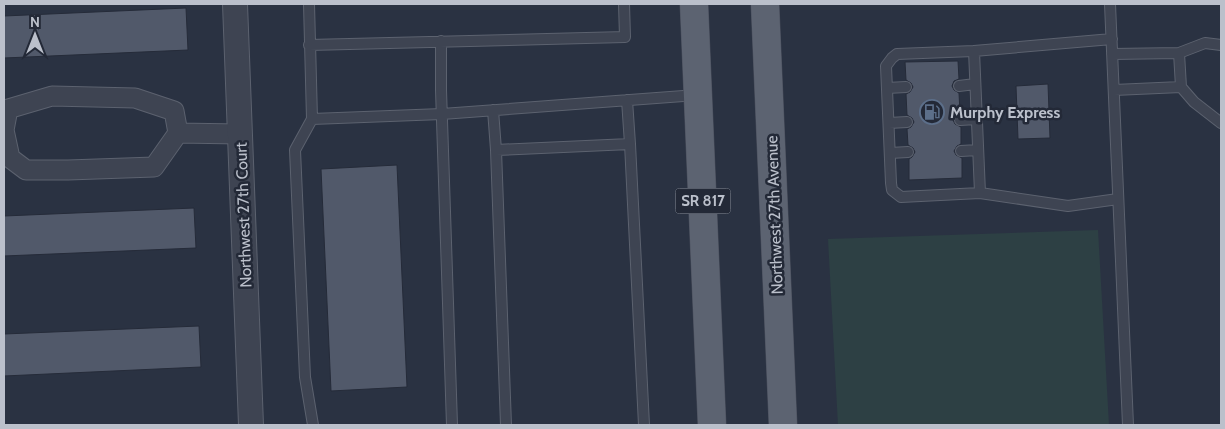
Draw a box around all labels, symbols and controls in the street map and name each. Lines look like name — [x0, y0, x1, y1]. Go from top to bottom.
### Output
north arrow — [10, 10, 60, 60]
text: N — [30, 13, 40, 31]
fuel station icon: Murphy Express — [919, 99, 945, 125]
place label: Murphy Express — [950, 103, 1060, 122]
street label: Northwest 27th Avenue — [762, 135, 787, 295]
street label: Northwest 27th Court — [231, 141, 256, 288]
road number: SR 817 — [676, 188, 730, 214]

